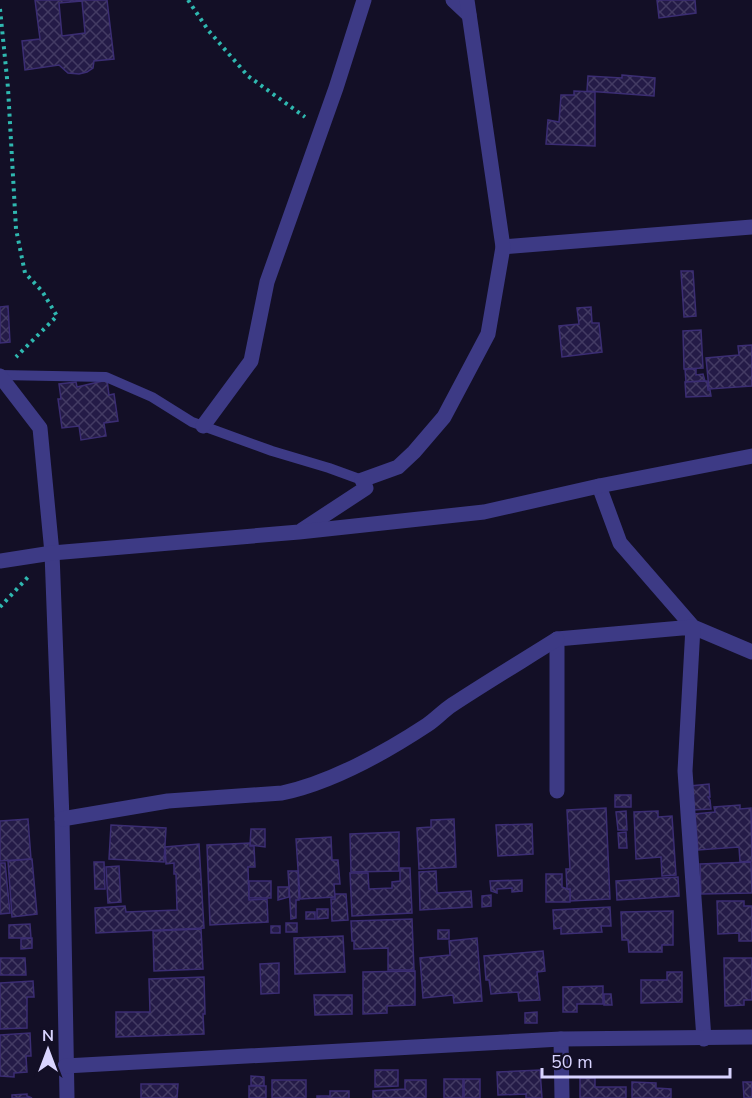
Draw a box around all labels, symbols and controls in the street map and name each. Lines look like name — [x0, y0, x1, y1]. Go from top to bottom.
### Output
north arrow — [18, 1020, 78, 1080]
text: N — [42, 1025, 54, 1047]
scale bar — [542, 1041, 730, 1079]
text: 50 m — [551, 1050, 593, 1074]

